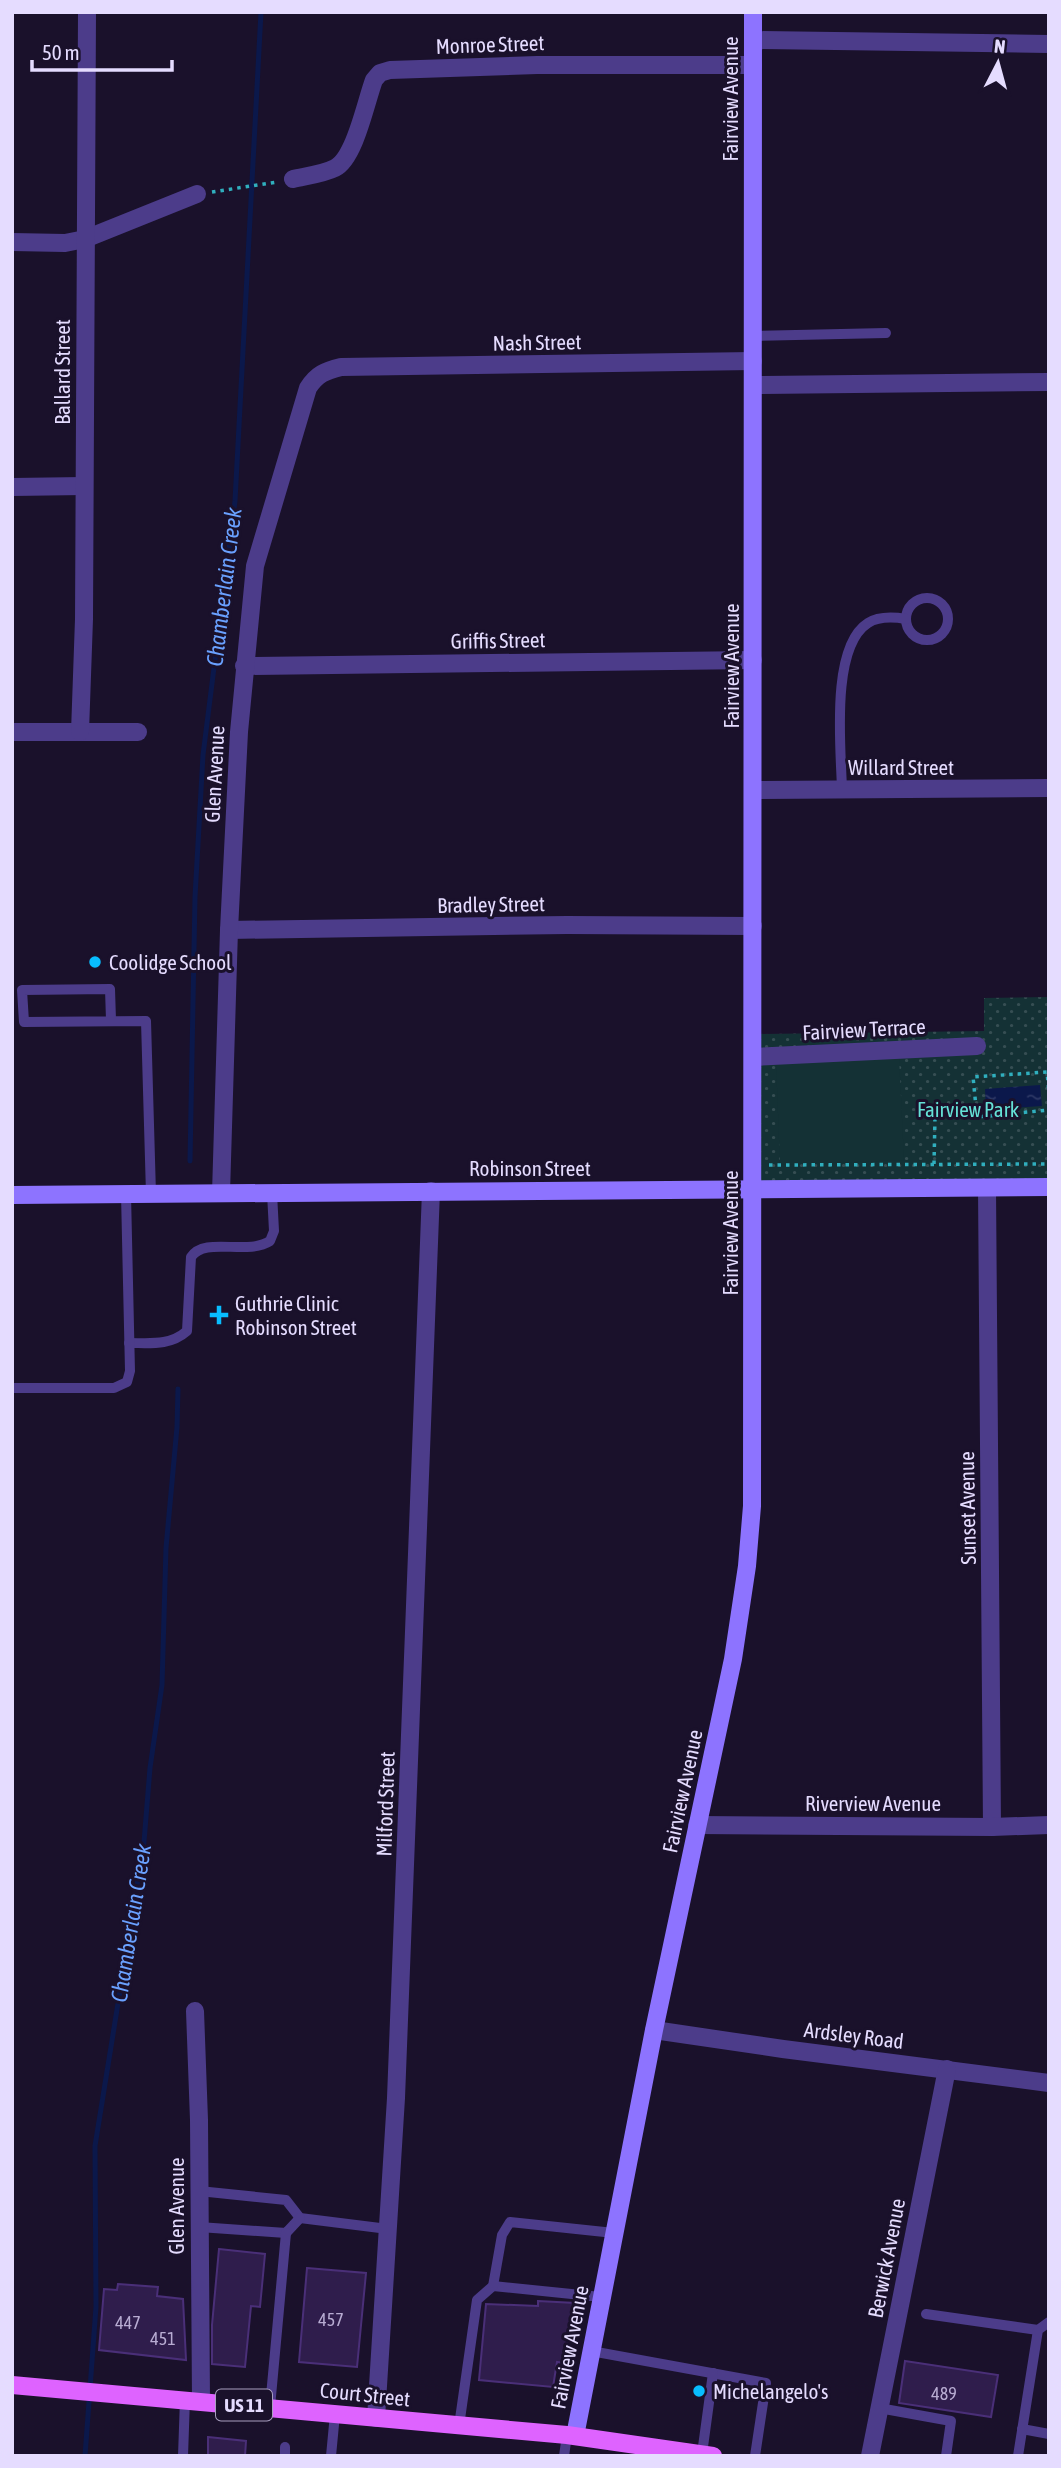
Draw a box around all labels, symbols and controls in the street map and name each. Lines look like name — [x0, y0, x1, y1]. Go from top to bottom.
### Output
scale bar — [32, 28, 172, 72]
north arrow — [963, 28, 1033, 98]
street label: Monroe Street — [435, 30, 545, 58]
text: N — [993, 35, 1007, 58]
street label: Fairview Avenue — [718, 36, 742, 162]
text: 50 m — [42, 40, 80, 64]
street label: Ballard Street — [50, 319, 74, 425]
street label: Nash Street — [492, 329, 582, 355]
water label: Chamberlain Creek — [201, 505, 247, 668]
street label: Fairview Avenue — [719, 603, 743, 729]
street label: Griffis Street — [450, 627, 546, 653]
street label: Glen Avenue — [199, 725, 229, 823]
street label: Willard Street — [848, 755, 954, 779]
street label: Bradley Street — [437, 891, 545, 917]
place label: Coolidge School — [109, 950, 232, 974]
marker: Coolidge School — [87, 954, 103, 970]
street label: Fairview Terrace — [802, 1014, 926, 1044]
park label: Fairview Park — [917, 1097, 1019, 1121]
street label: Robinson Street — [469, 1156, 591, 1180]
street label: Fairview Avenue — [718, 1170, 742, 1296]
place label: Guthrie Clinic Robinson Street — [235, 1291, 357, 1339]
marker: Guthrie Clinic Robinson Street — [209, 1305, 229, 1325]
street label: Sunset Avenue — [954, 1451, 980, 1565]
street label: Fairview Avenue — [657, 1727, 707, 1855]
street label: Milford Street — [371, 1751, 399, 1857]
street label: Riverview Avenue — [805, 1791, 941, 1815]
water label: Chamberlain Creek — [106, 1841, 156, 2004]
street label: Ardsley Road — [803, 2017, 905, 2053]
street label: Glen Avenue — [164, 2157, 188, 2255]
street label: Berwick Avenue — [863, 2196, 909, 2320]
street label: Fairview Avenue — [545, 2283, 593, 2411]
house number: 457 — [318, 2309, 344, 2330]
house number: 447 — [115, 2312, 141, 2333]
house number: 451 — [150, 2328, 176, 2349]
street label: Court Street — [319, 2377, 411, 2411]
place label: Michelangelo's — [713, 2379, 828, 2403]
marker: Michelangelo's — [691, 2383, 707, 2399]
house number: 489 — [931, 2383, 957, 2404]
road number: US 11 — [216, 2390, 272, 2420]

